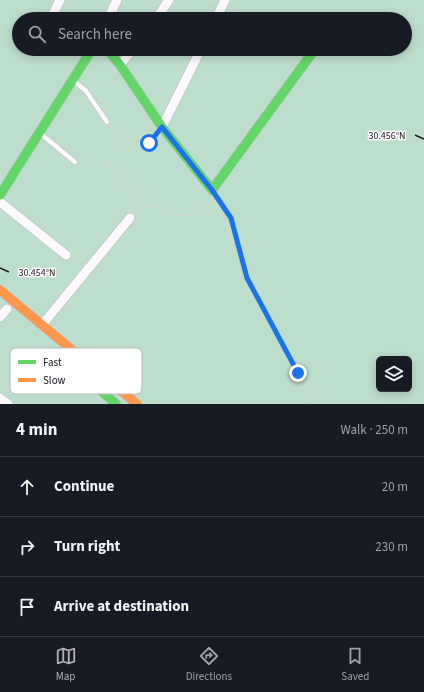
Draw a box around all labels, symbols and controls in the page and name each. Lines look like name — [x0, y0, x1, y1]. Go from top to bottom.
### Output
search box — [12, 12, 412, 56]
icon: search — [26, 23, 48, 45]
text: Search here — [58, 24, 132, 45]
text: 30.456°N — [368, 129, 406, 143]
route start — [140, 134, 158, 152]
text: 30.454°N — [18, 266, 56, 280]
legend — [10, 348, 142, 394]
text: Fast — [43, 355, 62, 370]
map controls — [376, 356, 412, 392]
button: layers — [376, 356, 412, 392]
route end — [289, 364, 307, 382]
text: Slow — [43, 373, 66, 388]
text: 4 min — [16, 418, 57, 442]
text: Walk · 250 m — [340, 421, 408, 439]
icon: ahead — [16, 476, 38, 498]
text: Continue — [54, 476, 114, 497]
text: 20 m — [382, 478, 408, 496]
icon: right — [16, 536, 38, 558]
text: Turn right — [54, 536, 120, 557]
text: 230 m — [375, 538, 408, 556]
icon: arrive — [16, 596, 38, 618]
text: Arrive at destination — [54, 596, 189, 617]
tab: Map — [55, 645, 77, 684]
tab: Directions — [186, 645, 232, 684]
tab: Saved — [341, 645, 369, 684]

